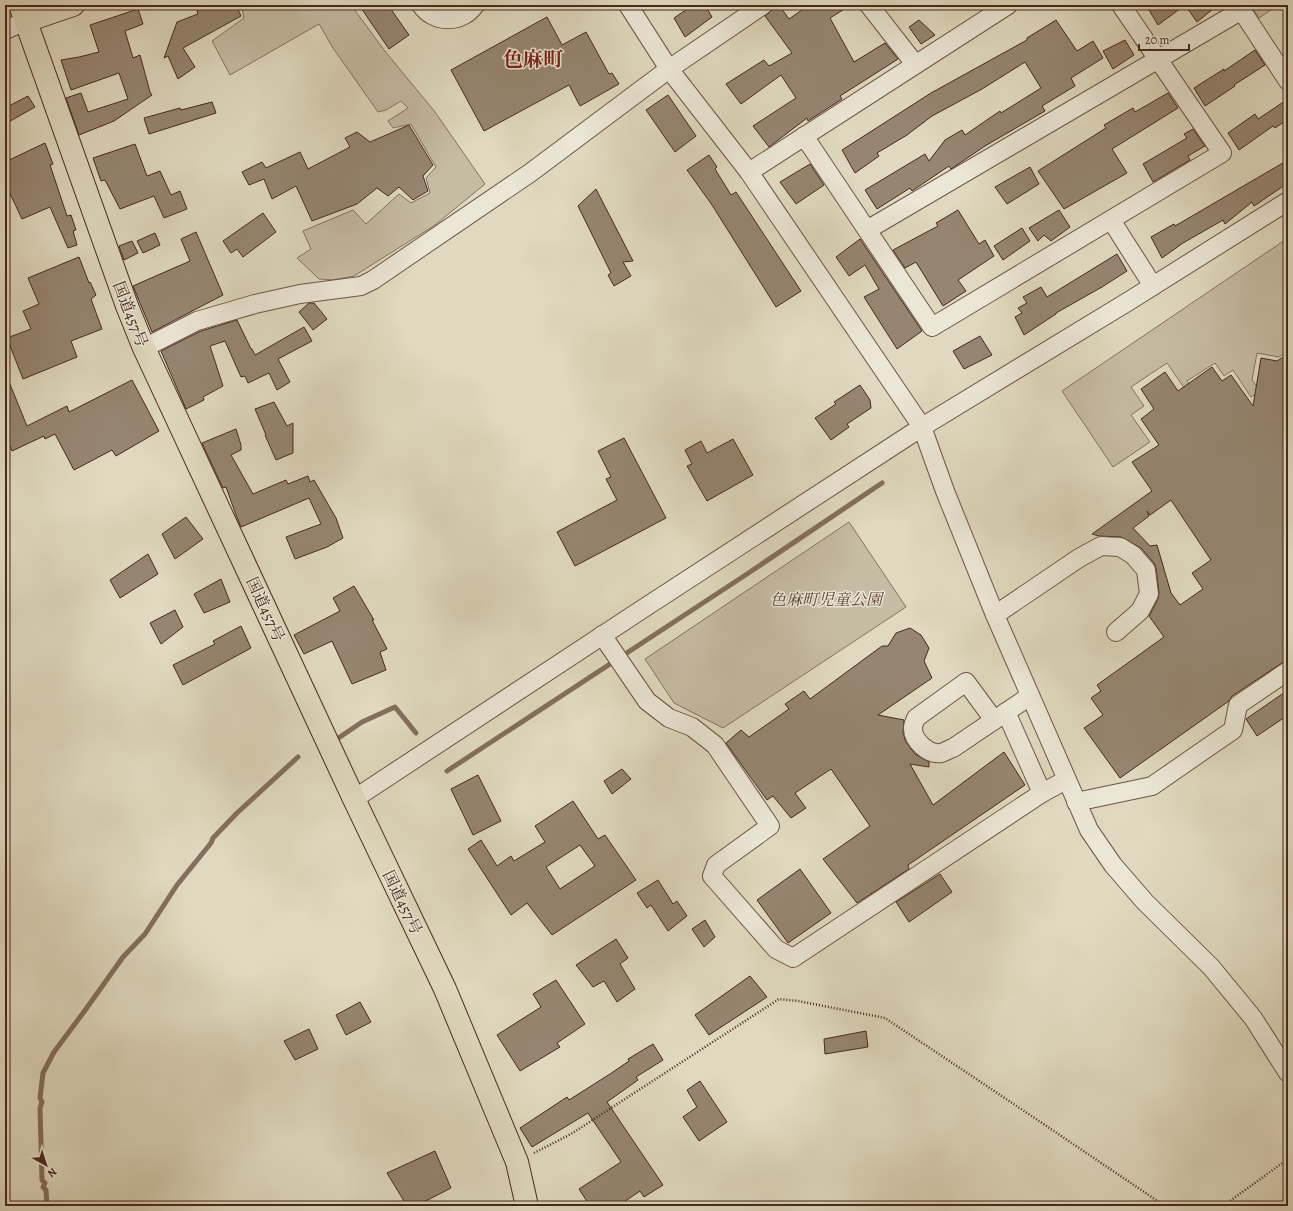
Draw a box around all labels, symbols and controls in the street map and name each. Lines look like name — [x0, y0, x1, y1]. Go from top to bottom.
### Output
scale bar — [1139, 26, 1189, 52]
text: 20 m — [1145, 32, 1169, 48]
district label: 色麻町 — [503, 46, 564, 73]
street label: 国道457号 — [107, 278, 153, 350]
street label: 国道457号 — [241, 574, 290, 645]
park label: 色麻町児童公園 — [770, 589, 885, 611]
street label: 国道457号 — [377, 867, 427, 938]
north arrow — [26, 1145, 66, 1185]
text: N — [44, 1164, 60, 1181]

